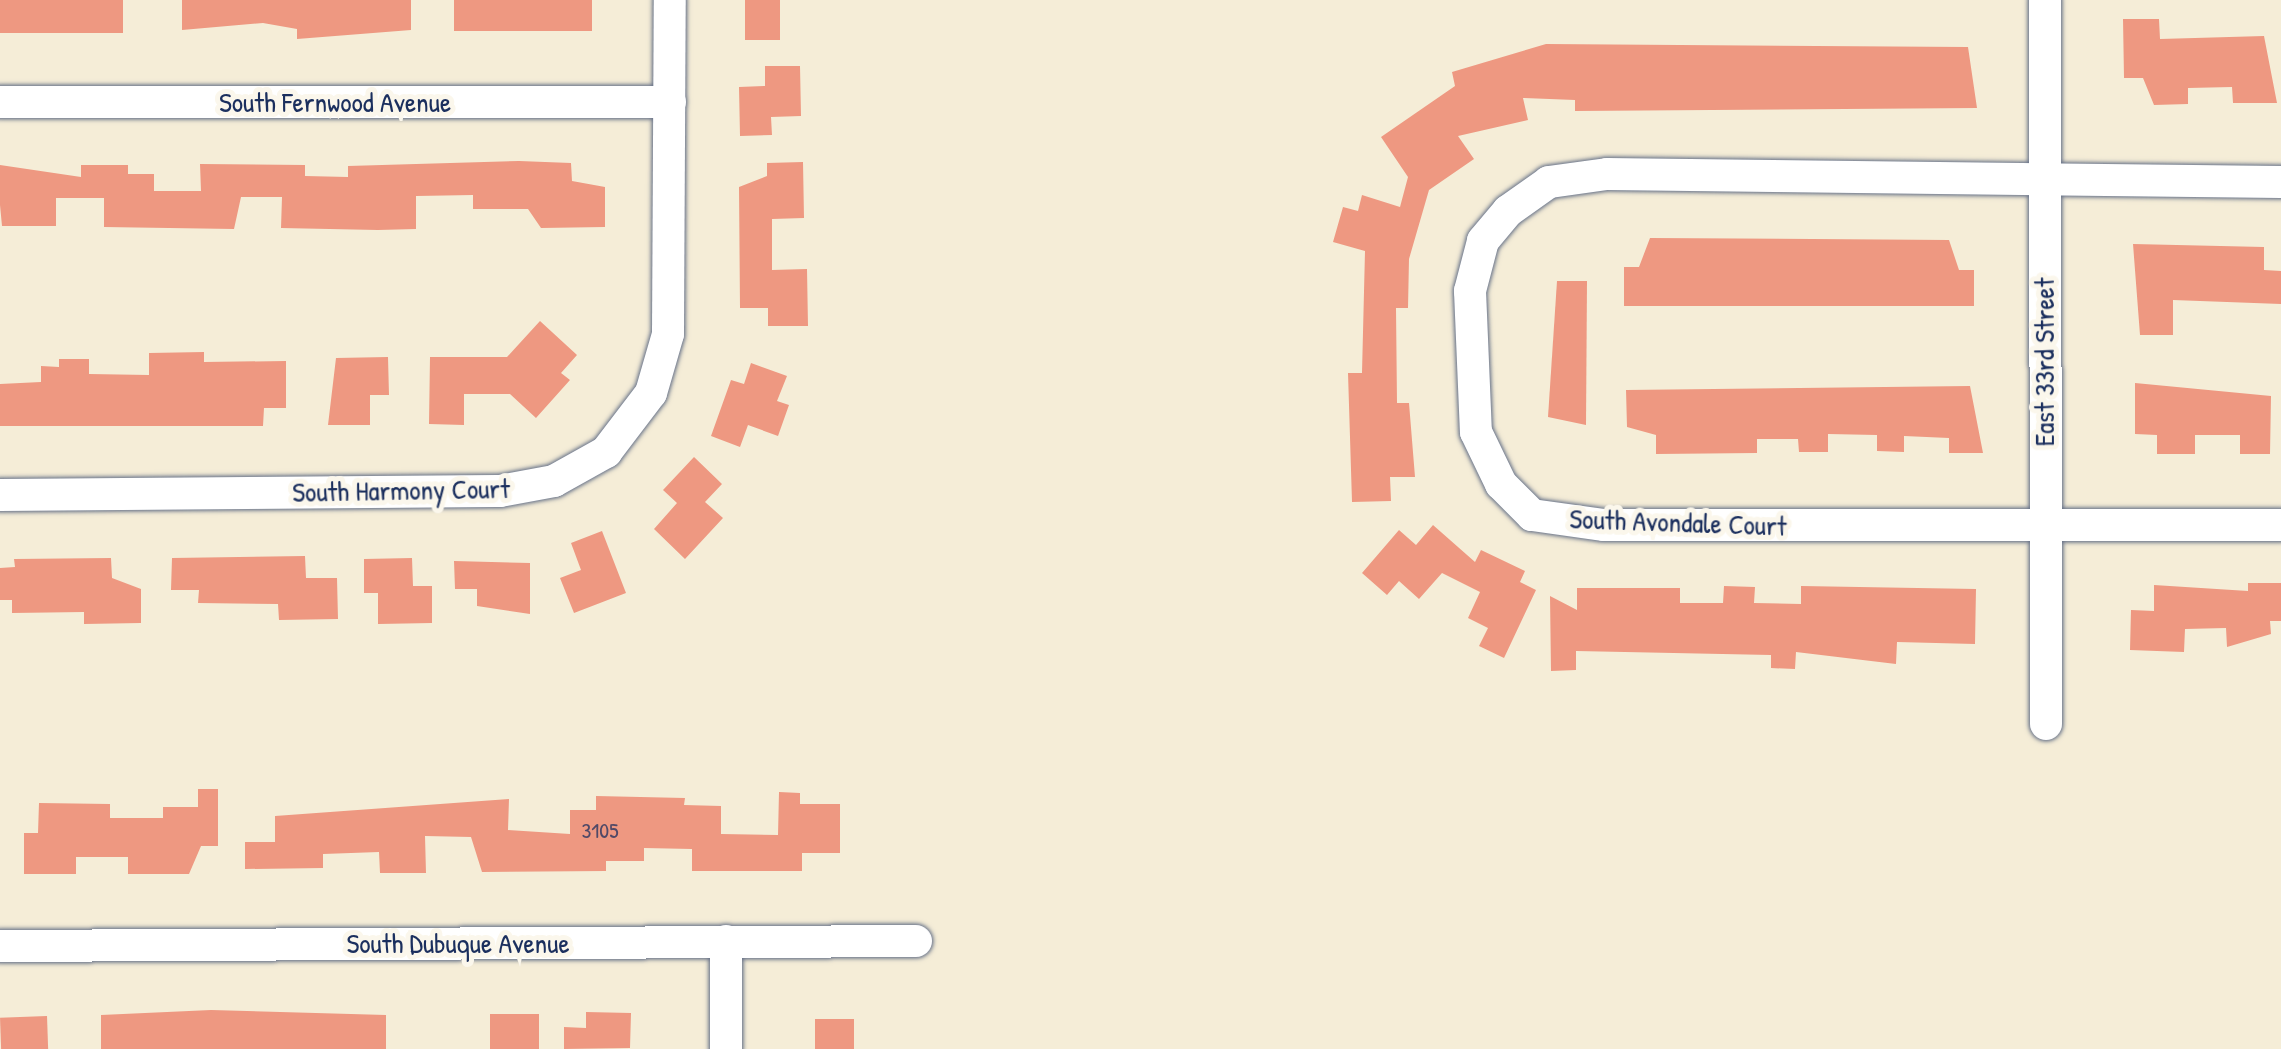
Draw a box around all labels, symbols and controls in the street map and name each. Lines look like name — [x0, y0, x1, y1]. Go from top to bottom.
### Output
street label: South Fernwood Avenue — [219, 85, 451, 119]
street label: East 33rd Street — [2027, 278, 2061, 446]
street label: South Harmony Court — [292, 471, 510, 509]
street label: South Avondale Court — [1569, 501, 1787, 543]
house number: 3105 — [581, 818, 619, 844]
street label: South Dubuque Avenue — [346, 926, 570, 960]

